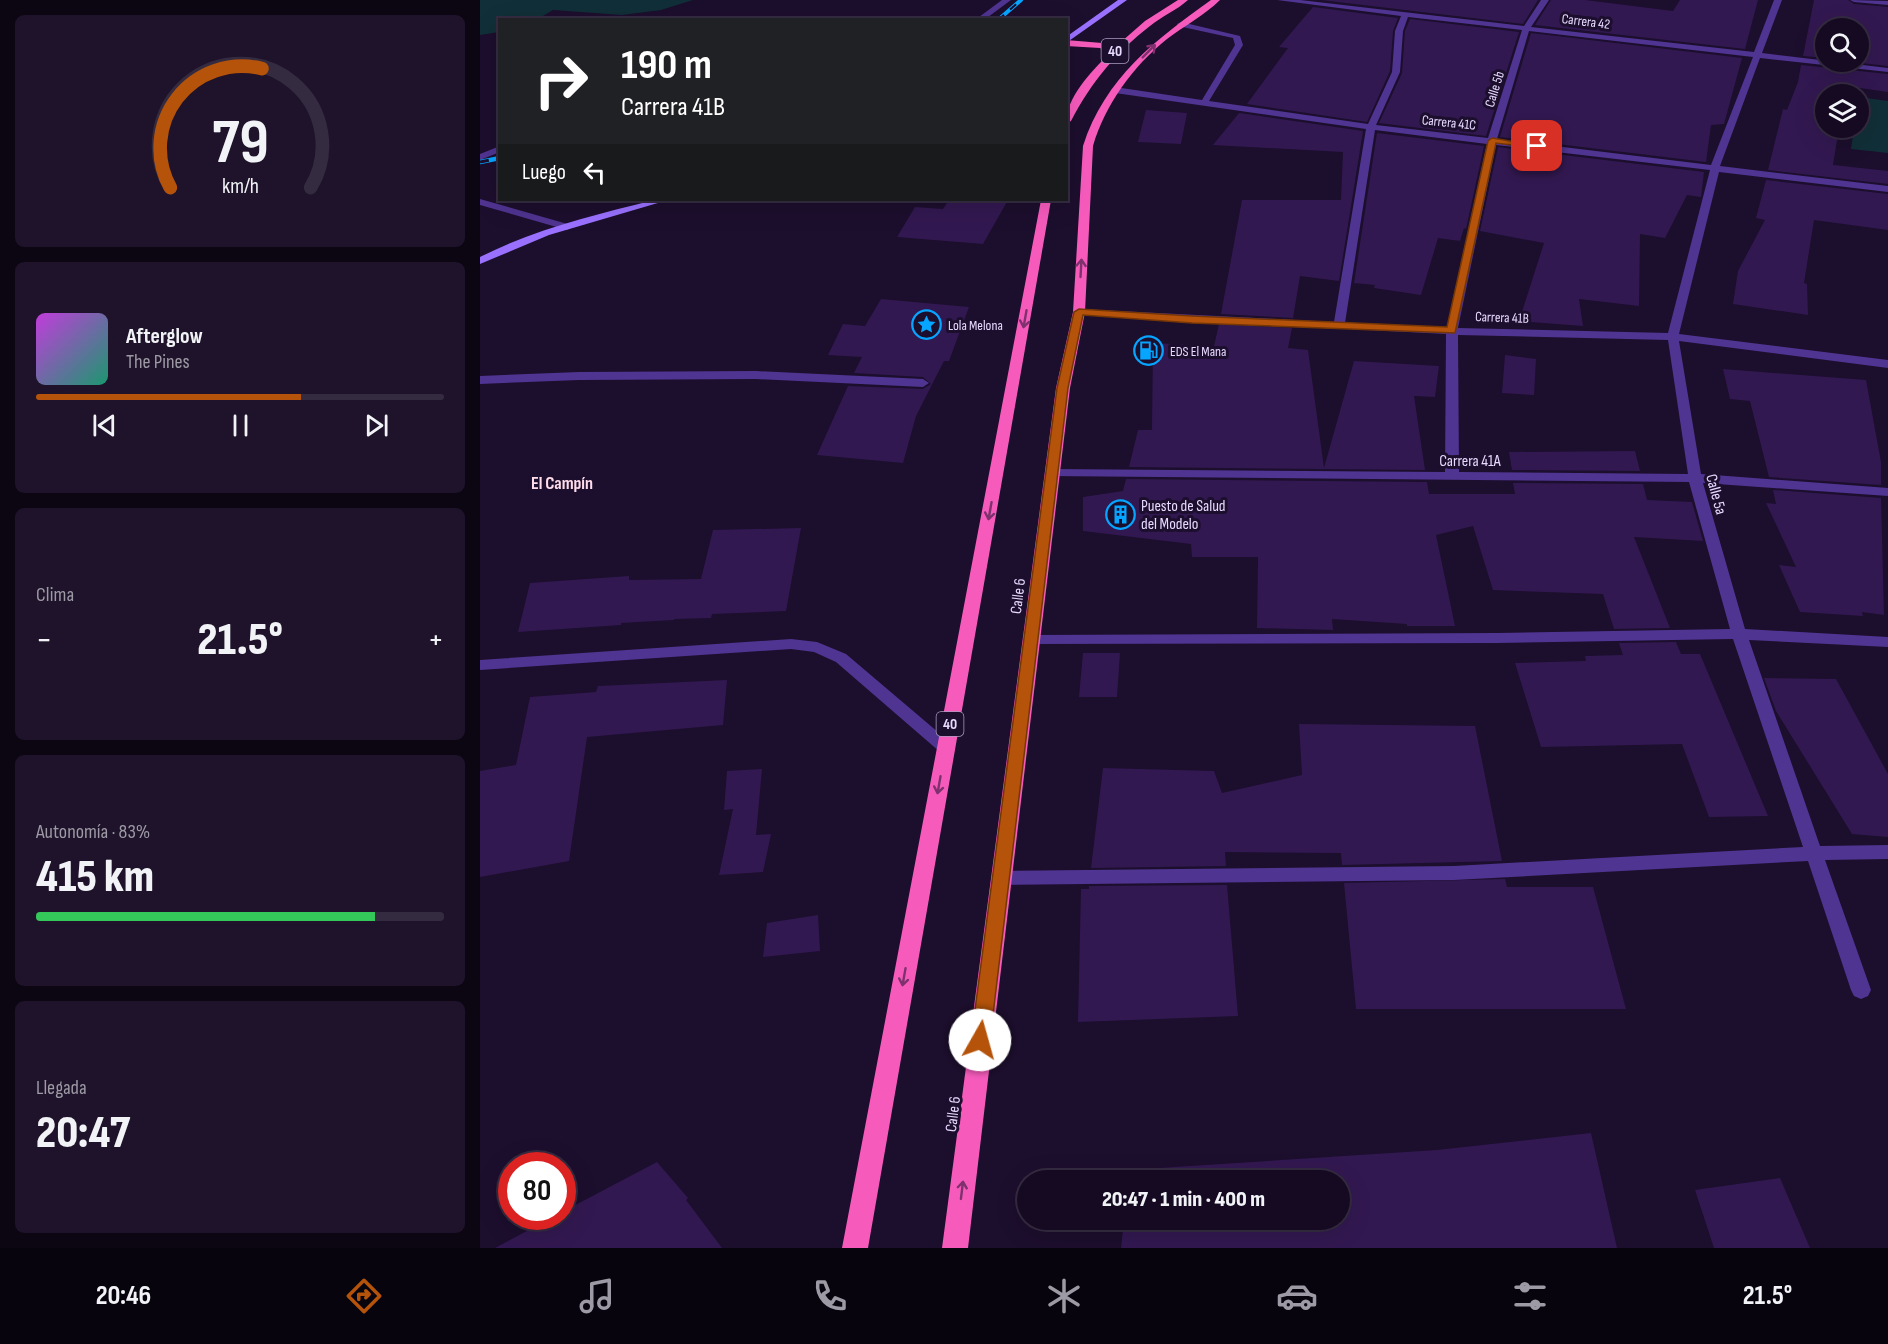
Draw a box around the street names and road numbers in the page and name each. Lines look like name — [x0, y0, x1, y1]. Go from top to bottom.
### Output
street label: Carrera 42 — [1561, 10, 1611, 33]
road number: 40 — [1102, 39, 1128, 63]
street label: Calle 5b — [1481, 69, 1508, 109]
street label: Carrera 41C — [1421, 111, 1477, 134]
street label: Carrera 41B — [1475, 308, 1529, 327]
street label: Carrera 41A — [1439, 452, 1501, 471]
street label: Calle 5a — [1701, 472, 1730, 517]
street label: Calle 6 — [1007, 577, 1030, 615]
road number: 40 — [936, 712, 964, 736]
street label: Calle 6 — [942, 1095, 965, 1133]

